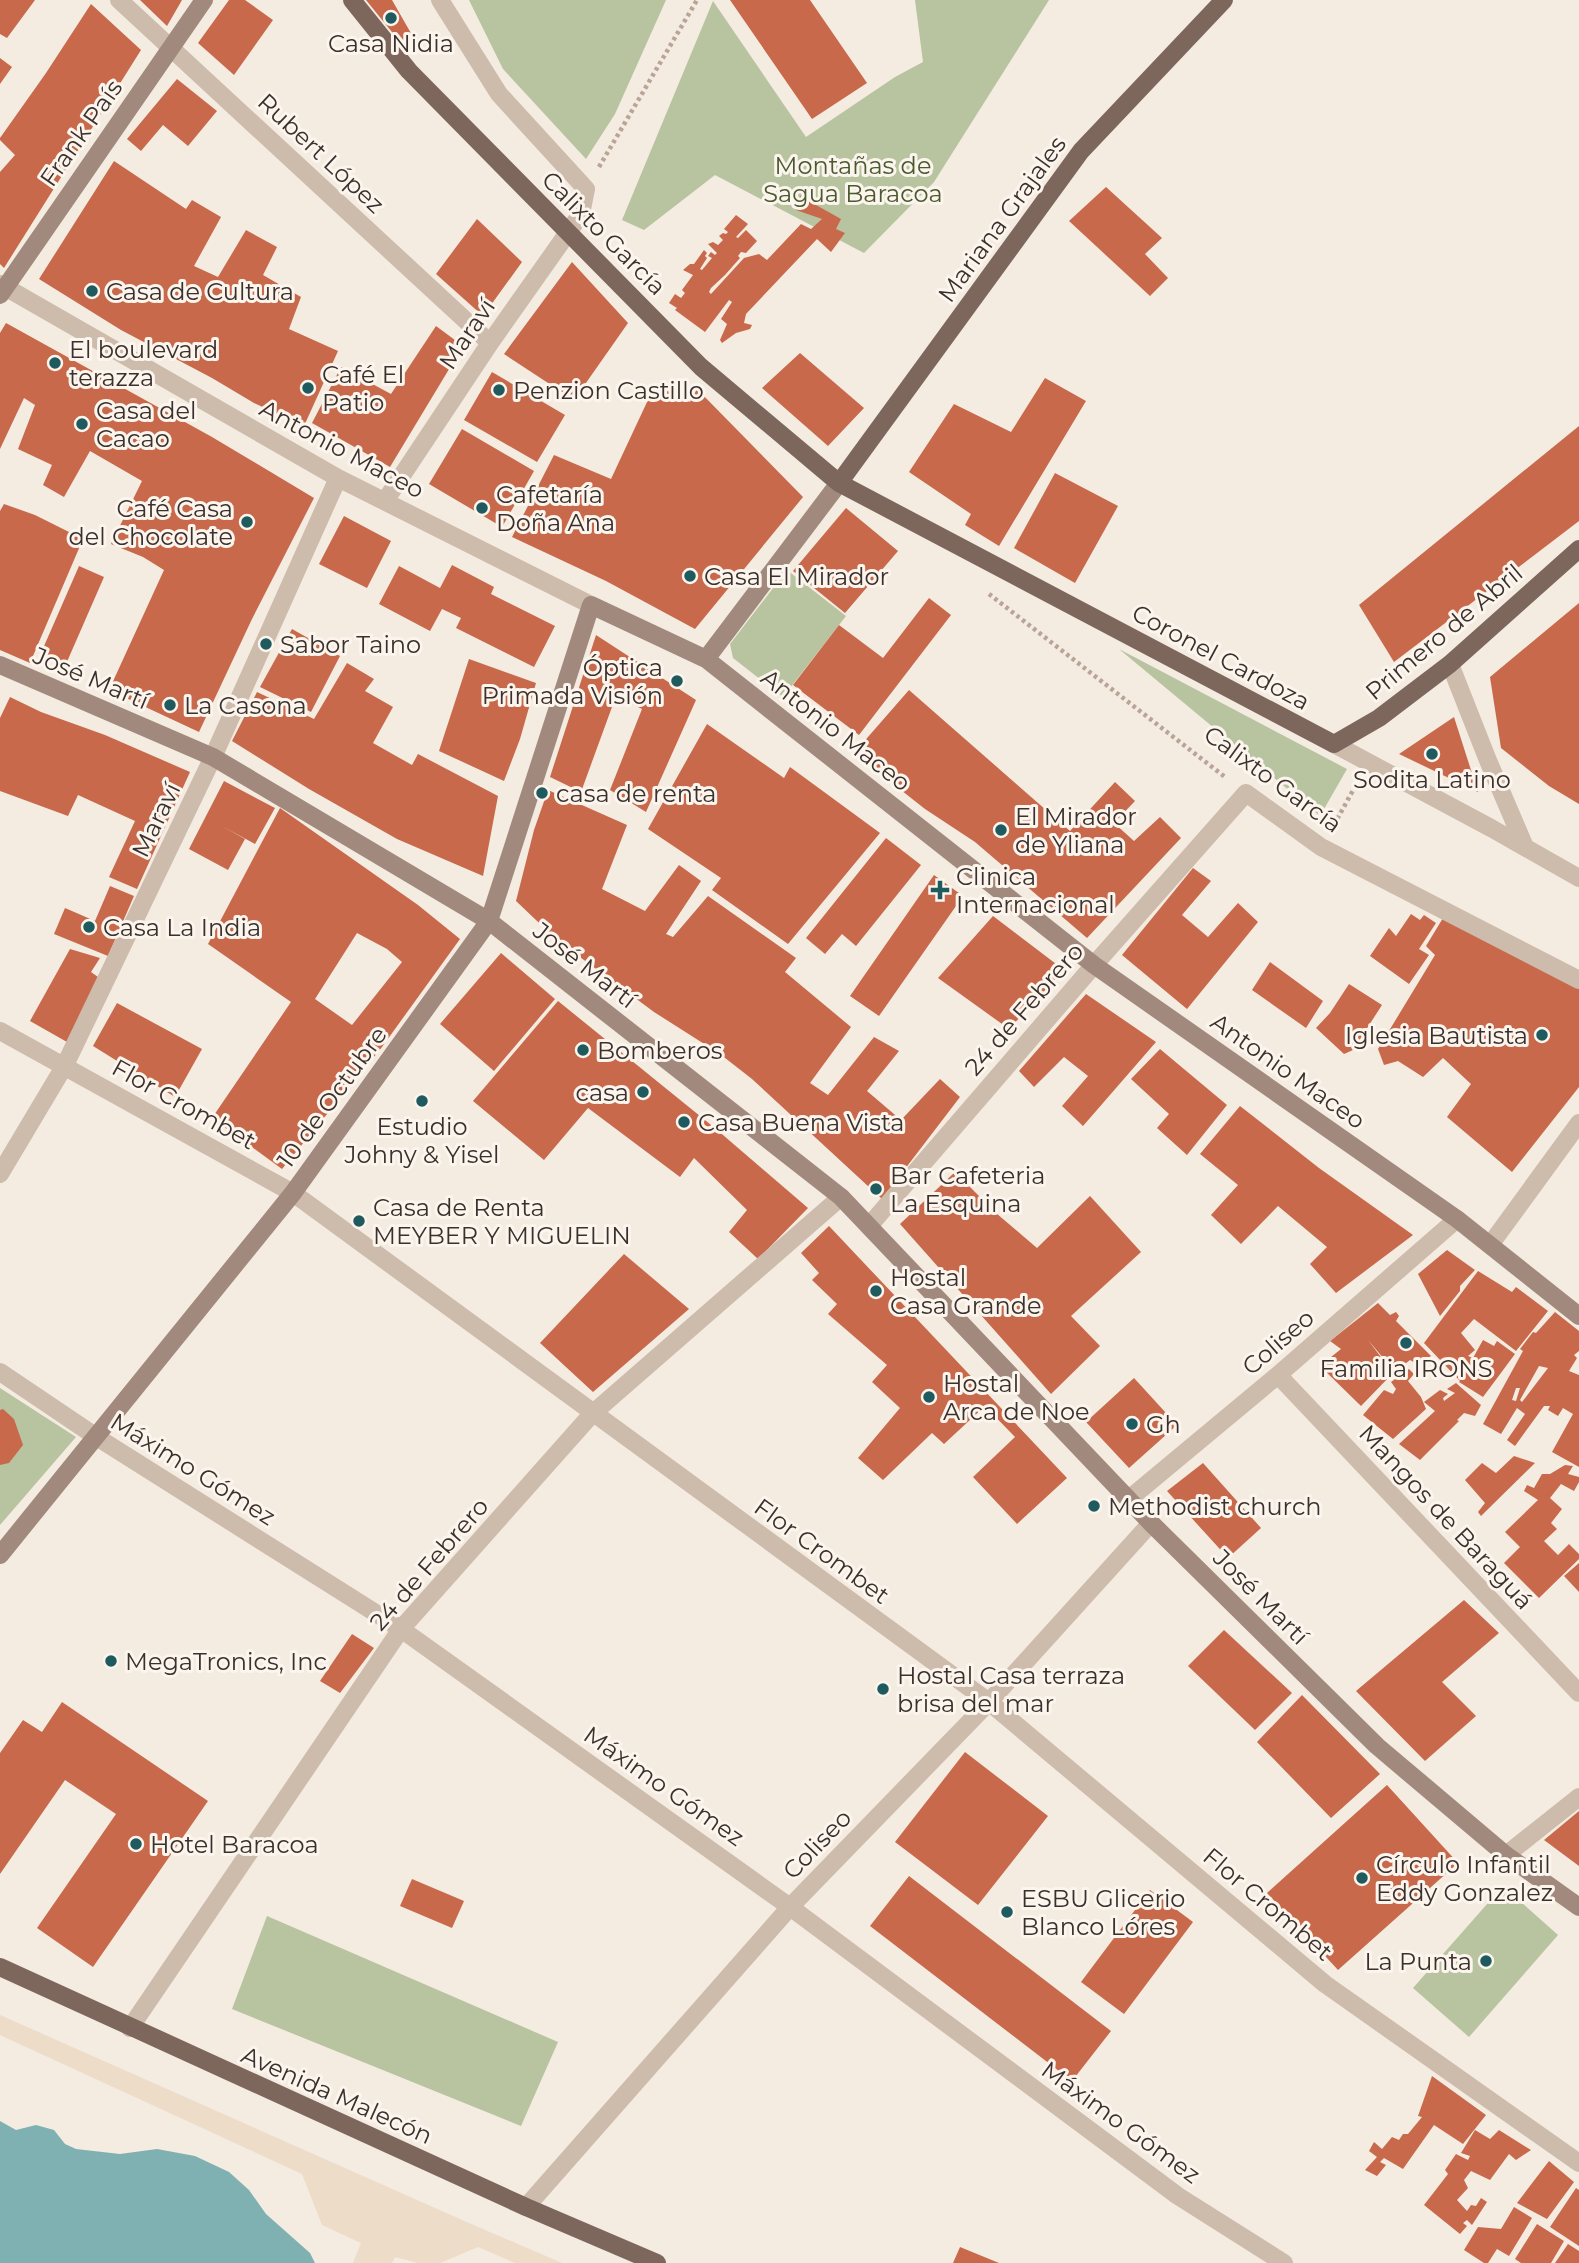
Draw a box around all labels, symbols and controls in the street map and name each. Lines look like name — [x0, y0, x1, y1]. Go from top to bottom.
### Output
marker: Casa Nidia — [383, 10, 399, 26]
place label: Casa Nidia — [328, 29, 454, 58]
street label: Frank País — [34, 74, 128, 192]
street label: Rubert López — [252, 87, 390, 219]
street label: Mariana Grajales — [932, 130, 1072, 308]
park label: Montañas de Sagua Baracoa — [763, 151, 943, 208]
street label: Calixto García — [536, 165, 672, 301]
place label: Casa de Cultura — [106, 277, 294, 306]
marker: Casa de Cultura — [84, 283, 100, 299]
street label: Maraví — [433, 292, 502, 375]
place label: El boulevard terazza — [69, 335, 218, 392]
marker: El boulevard terazza — [47, 355, 63, 371]
place label: Café El Patio — [322, 360, 404, 417]
place label: Penzion Castillo — [513, 376, 704, 405]
marker: Café El Patio — [300, 380, 316, 396]
marker: Penzion Castillo — [491, 382, 507, 398]
street label: Antonio Maceo — [255, 394, 429, 504]
place label: Casa del Cacao — [96, 396, 196, 453]
marker: Casa del Cacao — [74, 416, 90, 432]
place label: Cafetaría Doña Ana — [496, 480, 615, 537]
place label: Café Casa del Chocolate — [68, 494, 233, 551]
marker: Cafetaría Doña Ana — [474, 500, 490, 516]
marker: Café Casa del Chocolate — [239, 514, 255, 530]
street label: Primero de Abril — [1360, 558, 1528, 706]
place label: Casa El Mirador — [704, 562, 889, 591]
marker: Casa El Mirador — [682, 568, 698, 584]
street label: Coronel Cardoza — [1127, 598, 1315, 716]
place label: Sabor Taino — [280, 630, 421, 659]
marker: Sabor Taino — [258, 636, 274, 652]
street label: José Martí — [28, 640, 155, 716]
place label: Óptica Primada Visión — [482, 653, 663, 710]
street label: Antonio Maceo — [755, 663, 917, 797]
marker: Óptica Primada Visión — [669, 673, 685, 689]
place label: La Casona — [184, 691, 307, 720]
marker: La Casona — [162, 697, 178, 713]
street label: Calixto García — [1198, 719, 1348, 839]
marker: Sodita Latino — [1424, 746, 1440, 762]
place label: Sodita Latino — [1353, 765, 1511, 794]
street label: Maraví — [126, 777, 187, 862]
place label: casa de renta — [556, 779, 716, 808]
marker: casa de renta — [534, 785, 550, 801]
place label: El Mirador de Yliana — [1015, 802, 1137, 859]
marker: El Mirador de Yliana — [993, 822, 1009, 838]
place label: Clinica Internacional — [956, 862, 1115, 919]
marker: Clinica Internacional — [930, 880, 950, 900]
place label: Casa La India — [103, 913, 261, 942]
street label: José Martí — [527, 915, 644, 1015]
marker: Casa La India — [81, 919, 97, 935]
street label: 24 de Febrero — [959, 937, 1089, 1081]
street label: Antonio Maceo — [1205, 1007, 1371, 1135]
street label: 10 de Octubre — [271, 1021, 393, 1173]
place label: Iglesia Bautista — [1345, 1021, 1528, 1050]
marker: Iglesia Bautista — [1534, 1027, 1550, 1043]
place label: Bomberos — [597, 1036, 722, 1065]
marker: Bomberos — [575, 1042, 591, 1058]
street label: Flor Crombet — [107, 1053, 261, 1156]
place label: casa — [575, 1078, 629, 1107]
marker: casa — [635, 1084, 651, 1100]
marker: Estudio Johny & Yisel — [414, 1093, 430, 1109]
place label: Casa Buena Vista — [698, 1108, 904, 1137]
place label: Estudio Johny & Yisel — [344, 1112, 499, 1169]
marker: Casa Buena Vista — [676, 1114, 692, 1130]
place label: Bar Cafeteria La Esquina — [890, 1161, 1045, 1218]
marker: Bar Cafeteria La Esquina — [868, 1181, 884, 1197]
place label: Casa de Renta MEYBER Y MIGUELIN — [373, 1193, 631, 1250]
marker: Casa de Renta MEYBER Y MIGUELIN — [351, 1213, 367, 1229]
place label: Hostal Casa Grande — [890, 1263, 1042, 1320]
marker: Hostal Casa Grande — [868, 1283, 884, 1299]
street label: Coliseo — [1236, 1303, 1320, 1381]
marker: Familia IRONS — [1398, 1335, 1414, 1351]
place label: Familia IRONS — [1319, 1354, 1493, 1383]
place label: Hostal Arca de Noe — [943, 1369, 1090, 1426]
marker: Hostal Arca de Noe — [921, 1389, 937, 1405]
street label: Máximo Gómez — [105, 1407, 281, 1531]
place label: Gh — [1146, 1410, 1181, 1439]
marker: Gh — [1124, 1416, 1140, 1432]
street label: Mangos de Baraguá — [1353, 1419, 1539, 1615]
street label: 24 de Febrero — [364, 1492, 494, 1636]
street label: Flor Crombet — [749, 1492, 895, 1610]
place label: Methodist church — [1108, 1492, 1321, 1521]
marker: Methodist church — [1086, 1498, 1102, 1514]
street label: José Martí — [1207, 1543, 1316, 1652]
place label: MegaTronics, Inc — [125, 1647, 327, 1676]
marker: MegaTronics, Inc — [103, 1653, 119, 1669]
place label: Hostal Casa terraza brisa del mar — [897, 1661, 1125, 1718]
marker: Hostal Casa terraza brisa del mar — [875, 1681, 891, 1697]
street label: Máximo Gómez — [578, 1720, 750, 1852]
street label: Coliseo — [777, 1803, 857, 1885]
place label: Hotel Baracoa — [150, 1830, 319, 1859]
marker: Hotel Baracoa — [128, 1836, 144, 1852]
street label: Flor Crombet — [1197, 1841, 1339, 1967]
place label: Círculo Infantil Eddy Gonzalez — [1376, 1850, 1553, 1907]
marker: Círculo Infantil Eddy Gonzalez — [1354, 1870, 1370, 1886]
place label: ESBU Glicerio Blanco Lóres — [1021, 1884, 1185, 1941]
marker: ESBU Glicerio Blanco Lóres — [999, 1904, 1015, 1920]
place label: La Punta — [1364, 1947, 1472, 1976]
marker: La Punta — [1478, 1953, 1494, 1969]
street label: Avenida Malecón — [237, 2040, 437, 2150]
street label: Máximo Gómez — [1036, 2055, 1206, 2189]

